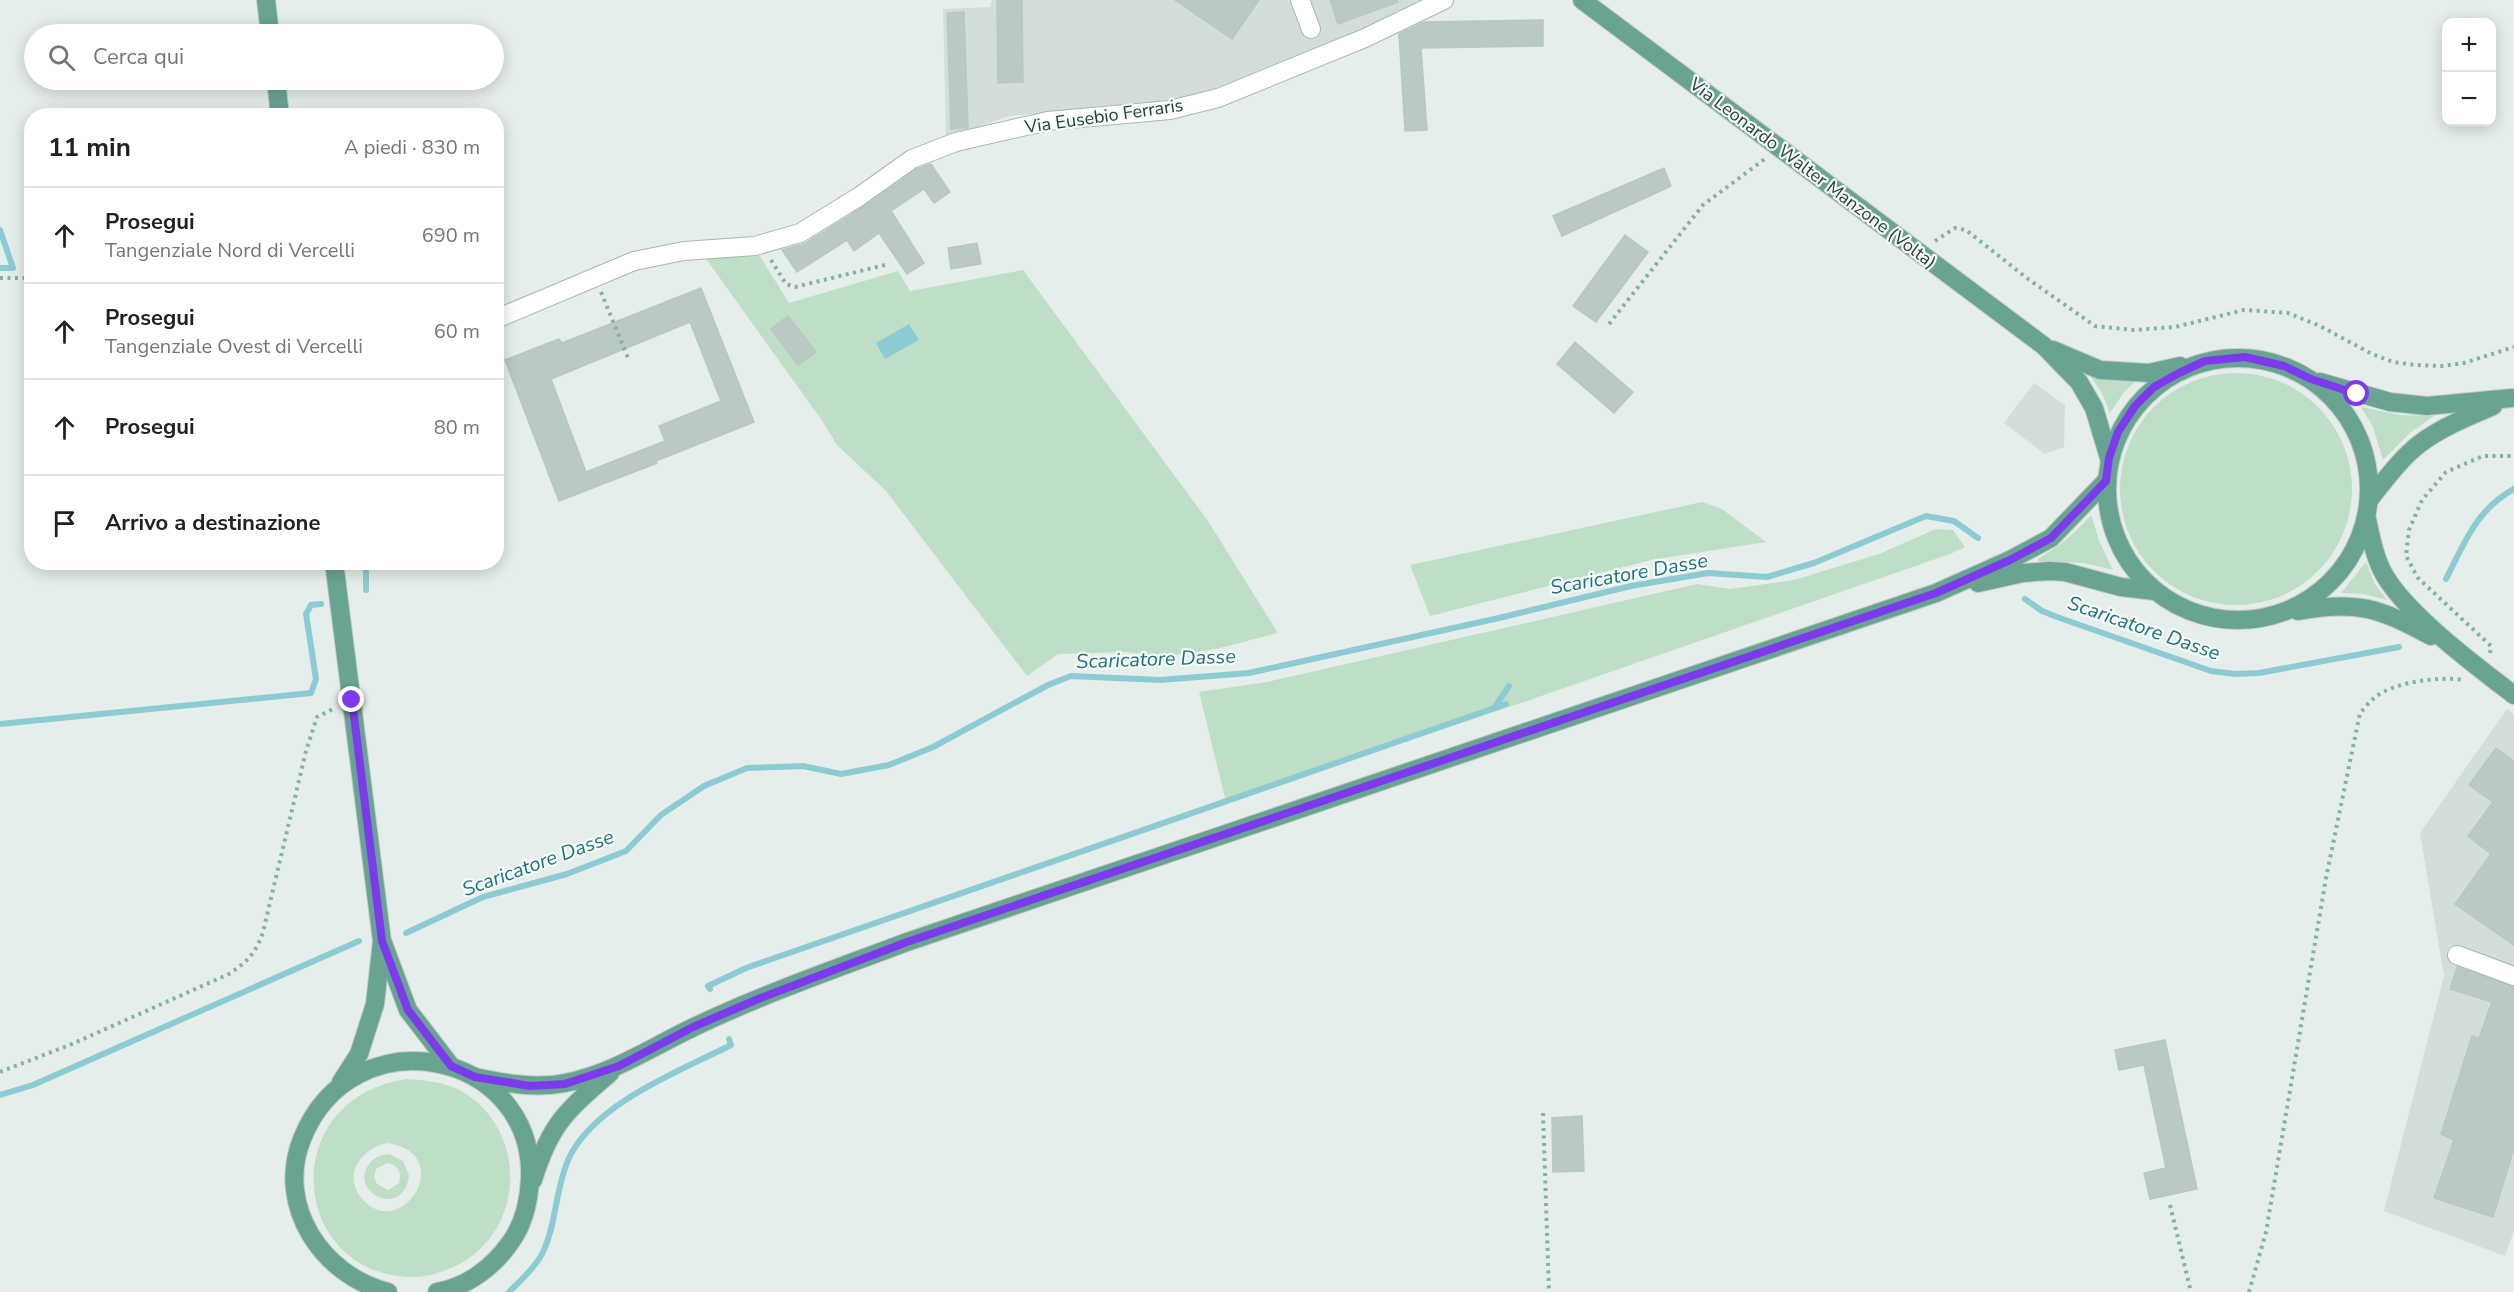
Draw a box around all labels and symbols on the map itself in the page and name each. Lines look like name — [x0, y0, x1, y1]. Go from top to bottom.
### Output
street label: Via Leonardo Walter Manzone (Volta) — [1684, 71, 1941, 274]
street label: Via Eusebio Ferraris — [1022, 93, 1185, 139]
route start — [2343, 380, 2369, 406]
water label: Scaricatore Dasse — [1548, 547, 1710, 601]
water label: Scaricatore Dasse — [2064, 589, 2224, 667]
water label: Scaricatore Dasse — [1076, 643, 1237, 675]
route end — [338, 686, 364, 712]
water label: Scaricatore Dasse — [458, 823, 618, 903]

